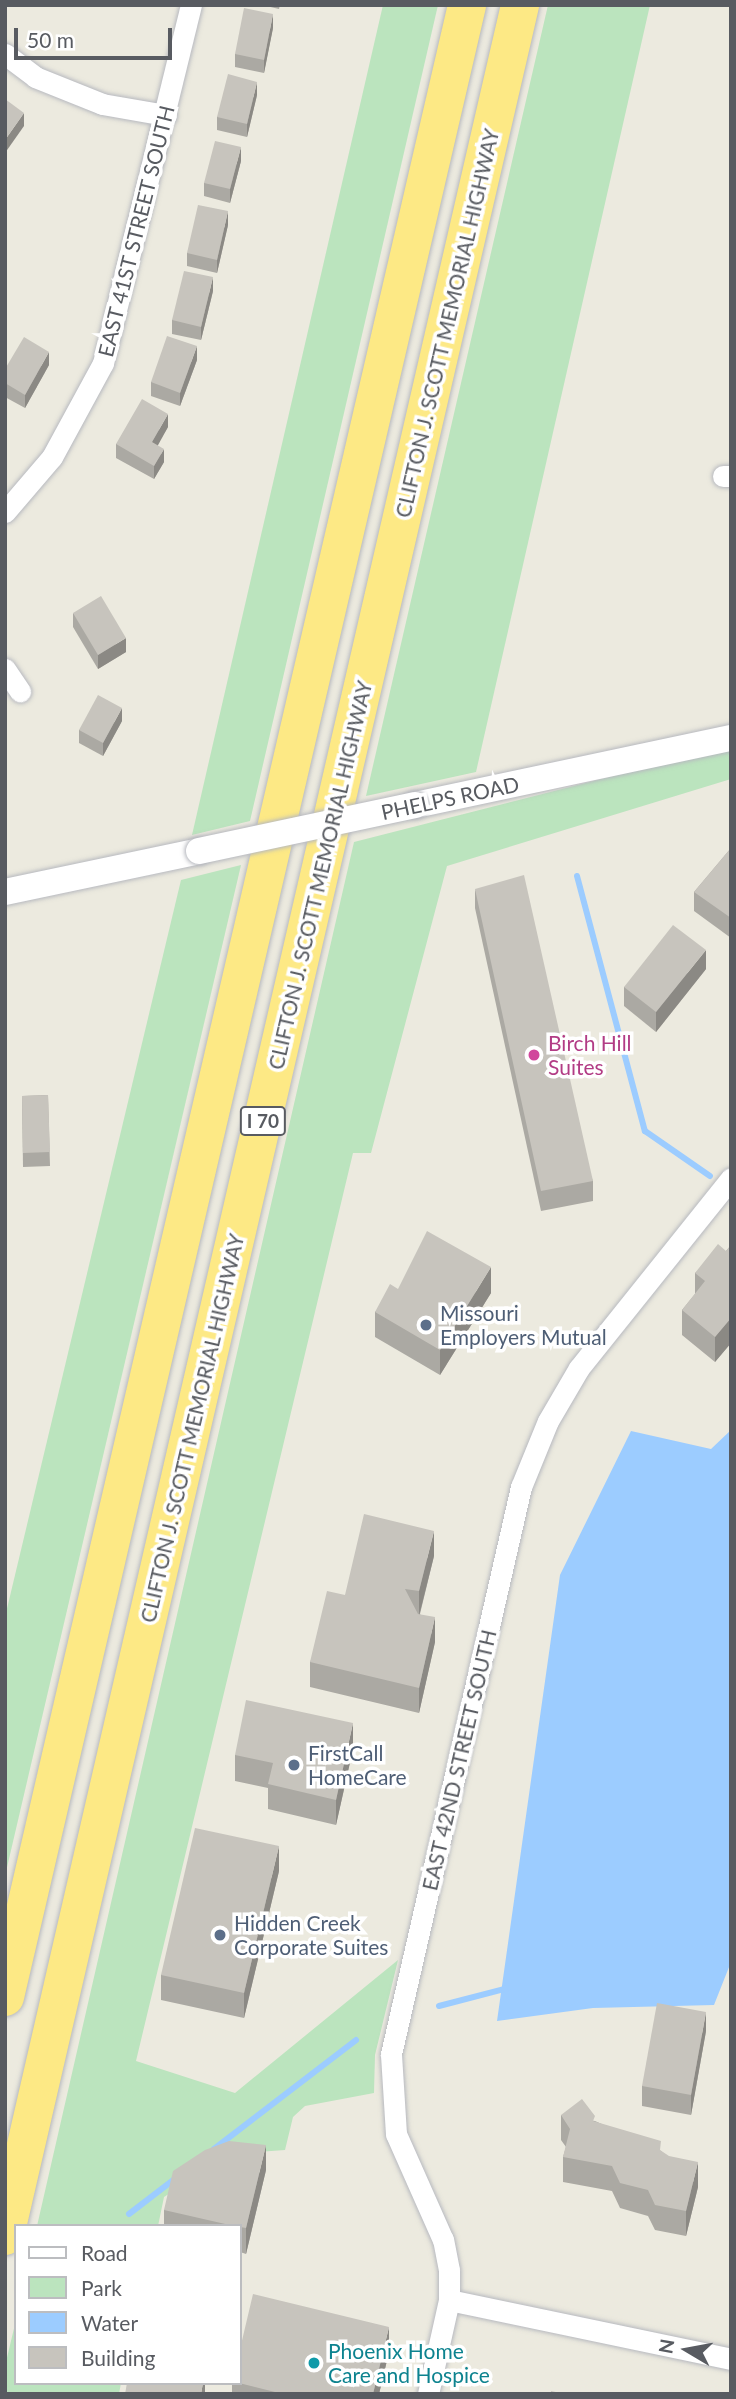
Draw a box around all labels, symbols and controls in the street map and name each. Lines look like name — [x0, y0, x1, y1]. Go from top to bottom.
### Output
scale bar — [18, 14, 175, 58]
text: 50 m — [27, 27, 74, 52]
street label: EAST 41ST STREET SOUTH — [92, 102, 180, 360]
street label: CLIFTON J. SCOTT MEMORIAL HIGHWAY — [390, 125, 504, 521]
street label: CLIFTON J. SCOTT MEMORIAL HIGHWAY — [263, 677, 377, 1073]
street label: PHELPS ROAD — [379, 771, 521, 825]
place label: Birch Hill Suites — [548, 1030, 632, 1080]
marker: Birch Hill Suites — [526, 1047, 542, 1063]
road number: I 70 — [238, 1106, 288, 1136]
street label: CLIFTON J. SCOTT MEMORIAL HIGHWAY — [135, 1230, 249, 1626]
place label: Missouri Employers Mutual — [440, 1300, 607, 1350]
marker: Missouri Employers Mutual — [418, 1317, 434, 1333]
street label: EAST 42ND STREET SOUTH — [417, 1626, 501, 1894]
place label: FirstCall HomeCare — [308, 1740, 407, 1790]
marker: FirstCall HomeCare — [286, 1757, 302, 1773]
place label: Hidden Creek Corporate Suites — [234, 1910, 388, 1960]
marker: Hidden Creek Corporate Suites — [212, 1927, 228, 1943]
legend — [14, 2224, 242, 2385]
text: Road — [81, 2240, 128, 2265]
text: Park — [81, 2275, 122, 2300]
text: Water — [81, 2310, 138, 2335]
north arrow — [652, 2315, 722, 2385]
text: N — [653, 2337, 678, 2355]
place label: Phoenix Home Care and Hospice — [328, 2338, 490, 2388]
text: Building — [81, 2345, 156, 2370]
marker: Phoenix Home Care and Hospice — [306, 2355, 322, 2371]

